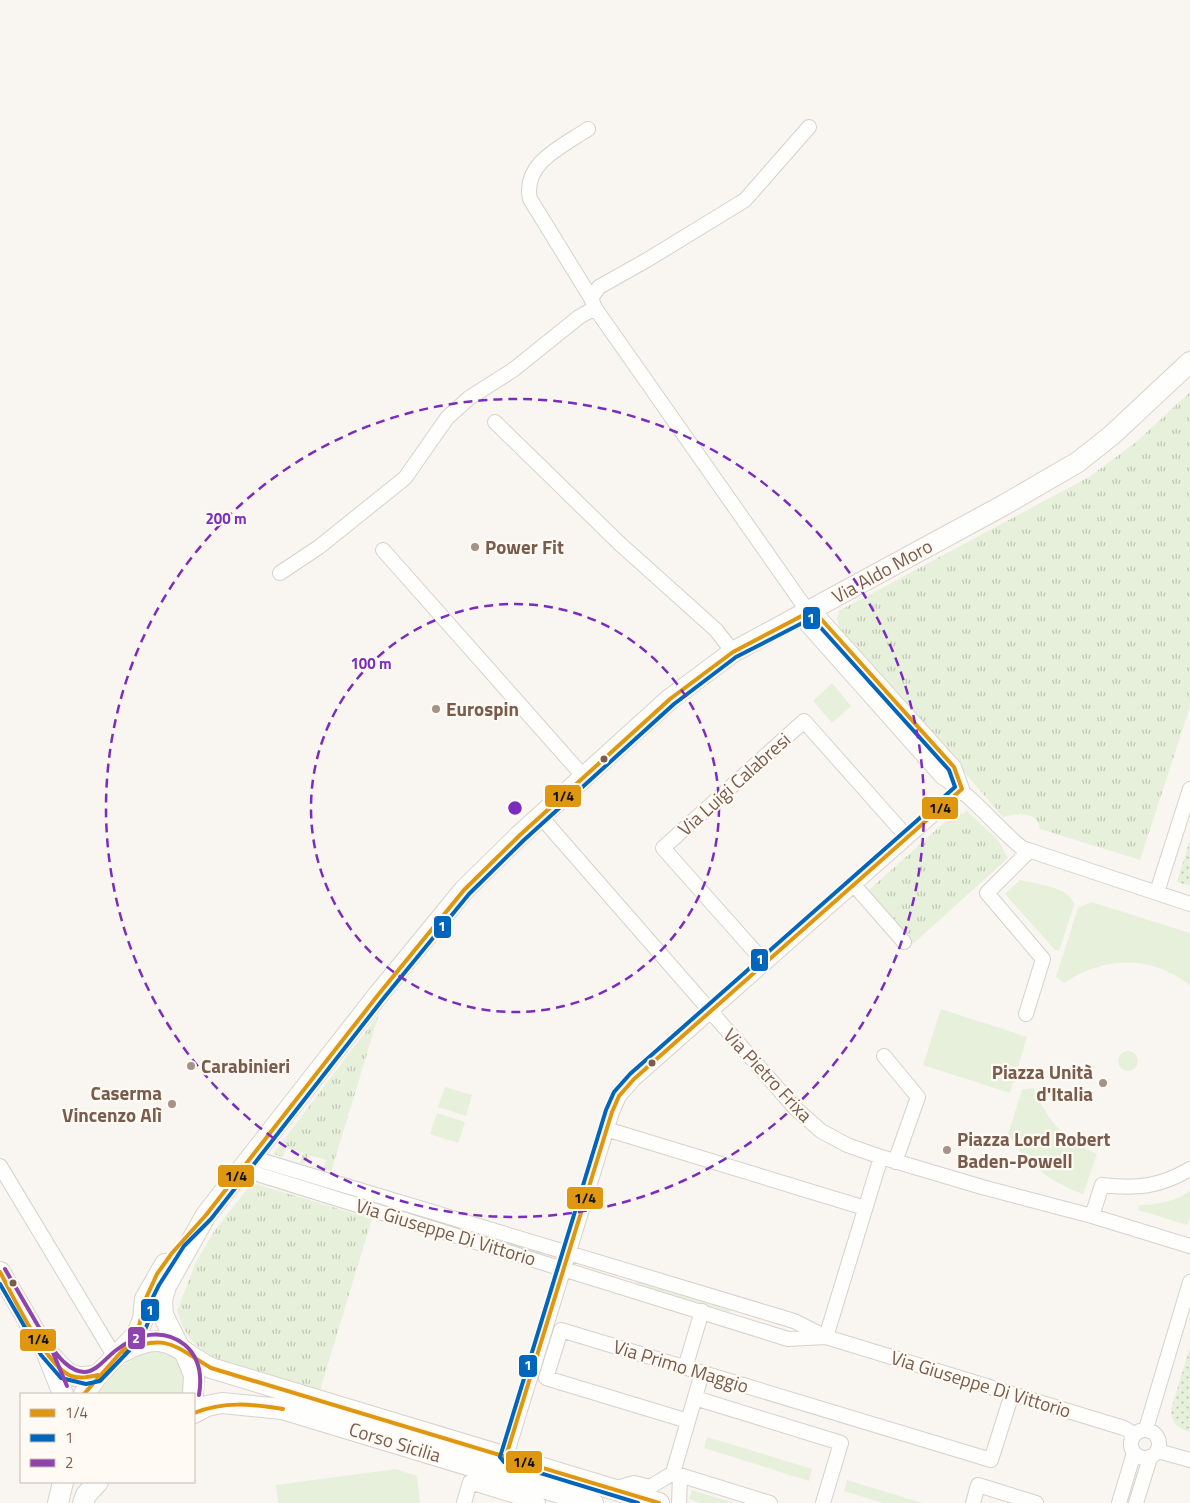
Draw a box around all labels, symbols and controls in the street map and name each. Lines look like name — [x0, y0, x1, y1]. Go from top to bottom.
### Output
text: 200 m — [205, 507, 247, 530]
street label: Via Aldo Moro — [826, 531, 937, 610]
place label: Power Fit — [485, 532, 564, 561]
marker: Power Fit — [469, 541, 481, 553]
line badge: 1 — [802, 606, 821, 630]
text: 1 — [807, 607, 815, 628]
text: 100 m — [350, 652, 392, 675]
place label: Eurospin — [446, 694, 519, 723]
marker: Eurospin — [430, 703, 442, 715]
street label: Via Luigi Calabresi — [671, 725, 797, 842]
unlabelled marker — [599, 754, 609, 764]
line badge: 1/4 — [544, 784, 582, 808]
text: 1/4 — [552, 785, 574, 806]
line badge: 1/4 — [921, 796, 959, 820]
text: 1/4 — [929, 797, 951, 818]
centre of rings — [506, 799, 524, 817]
line badge: 1 — [433, 915, 452, 939]
text: 1 — [438, 915, 446, 936]
line badge: 1 — [750, 948, 769, 972]
text: 1 — [756, 948, 764, 969]
street label: Via Pietro Frixa — [717, 1021, 820, 1129]
place label: Carabinieri — [201, 1051, 290, 1080]
place label: Piazza Unità d'Italia — [992, 1057, 1093, 1108]
unlabelled marker — [647, 1058, 657, 1068]
marker: Carabinieri — [185, 1060, 197, 1072]
marker: Piazza Unità d'Italia — [1097, 1077, 1109, 1089]
place label: Caserma Vincenzo Alì — [62, 1078, 162, 1129]
marker: Caserma Vincenzo Alì — [166, 1098, 178, 1110]
place label: Piazza Lord Robert Baden-Powell — [957, 1124, 1111, 1175]
marker: Piazza Lord Robert Baden-Powell — [941, 1144, 953, 1156]
line badge: 1/4 — [217, 1164, 255, 1188]
text: 1/4 — [225, 1165, 247, 1186]
line badge: 1/4 — [566, 1186, 604, 1210]
text: 1/4 — [574, 1187, 596, 1208]
street label: Via Giuseppe Di Vittorio — [352, 1190, 540, 1273]
unlabelled marker — [8, 1278, 18, 1288]
line badge: 1 — [140, 1298, 160, 1322]
text: 1 — [146, 1299, 154, 1320]
line badge: 2 — [127, 1326, 146, 1350]
text: 2 — [132, 1327, 140, 1348]
line badge: 1/4 — [19, 1328, 57, 1352]
text: 1/4 — [27, 1328, 49, 1349]
street label: Via Primo Maggio — [610, 1331, 752, 1400]
street label: Via Giuseppe Di Vittorio — [887, 1342, 1075, 1425]
line badge: 1 — [518, 1354, 538, 1378]
text: 1 — [524, 1354, 532, 1375]
legend — [20, 1393, 195, 1483]
text: 1/4 — [65, 1401, 88, 1424]
street label: Corso Sicilia — [346, 1414, 445, 1469]
text: 1 — [65, 1426, 73, 1449]
line badge: 1/4 — [505, 1450, 543, 1474]
text: 2 — [65, 1451, 73, 1474]
text: 1/4 — [513, 1451, 535, 1472]

